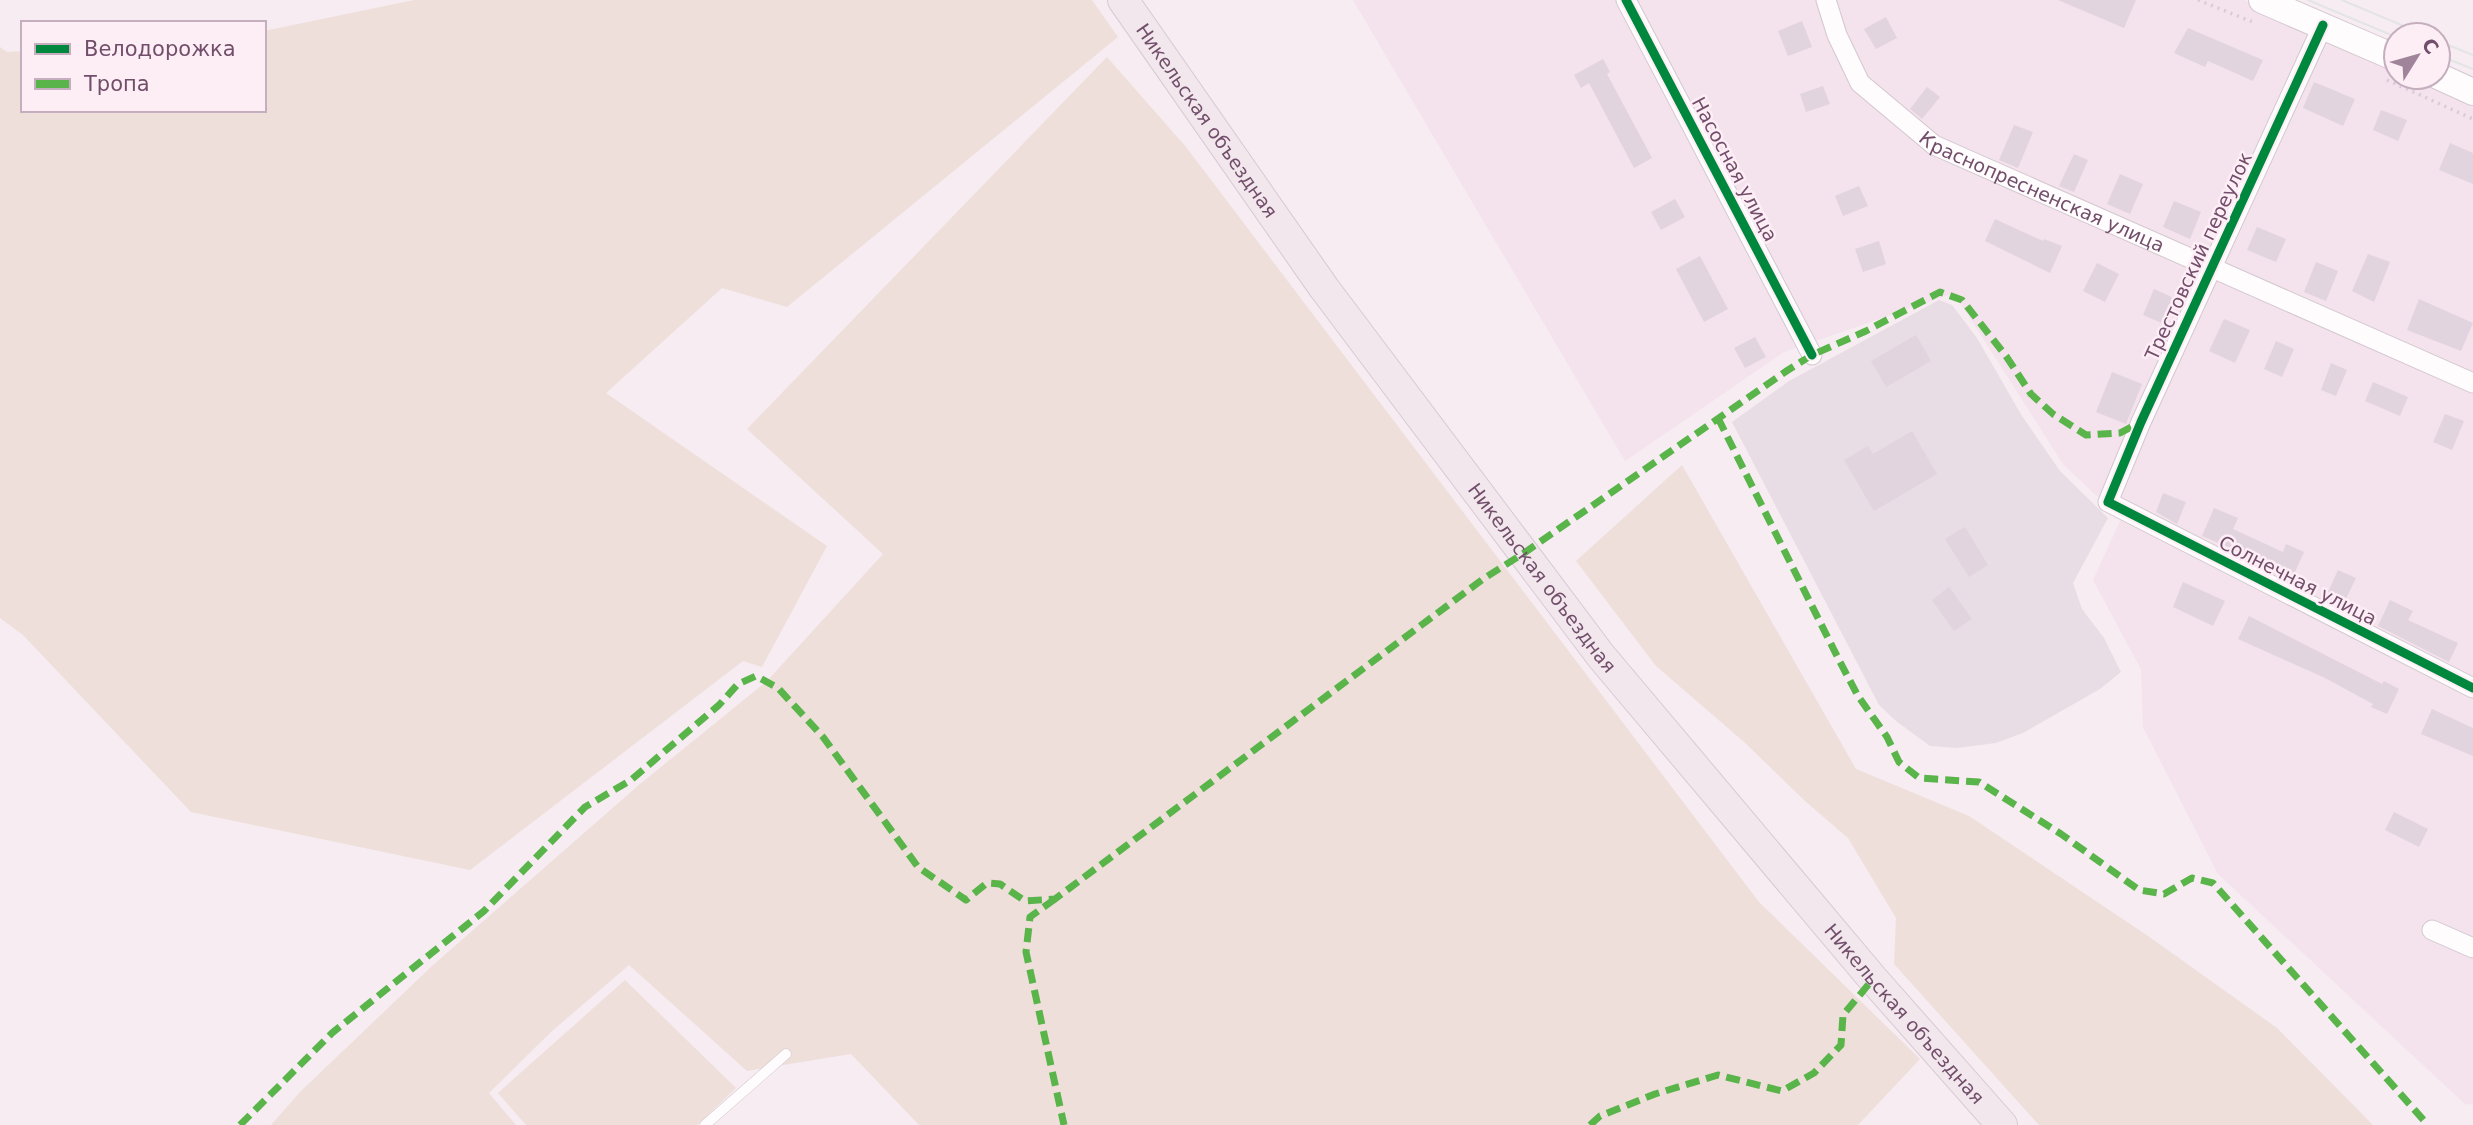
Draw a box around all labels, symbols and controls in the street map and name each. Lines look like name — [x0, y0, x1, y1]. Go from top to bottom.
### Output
street label: Никельская объездная — [1132, 19, 1282, 222]
legend — [21, 21, 266, 112]
north arrow — [2382, 21, 2452, 91]
text: С — [2418, 34, 2444, 58]
text: Велодорожка — [84, 37, 236, 61]
text: Тропа — [83, 72, 150, 96]
street label: Насосная улица — [1688, 93, 1782, 245]
street label: Краснопресненская улица — [1915, 127, 2168, 256]
street label: Трестовский переулок — [2140, 149, 2256, 364]
street label: Никельская объездная — [1464, 479, 1621, 677]
street label: Солнечная улица — [2215, 531, 2381, 629]
street label: Никельская объездная — [1820, 919, 1989, 1108]

